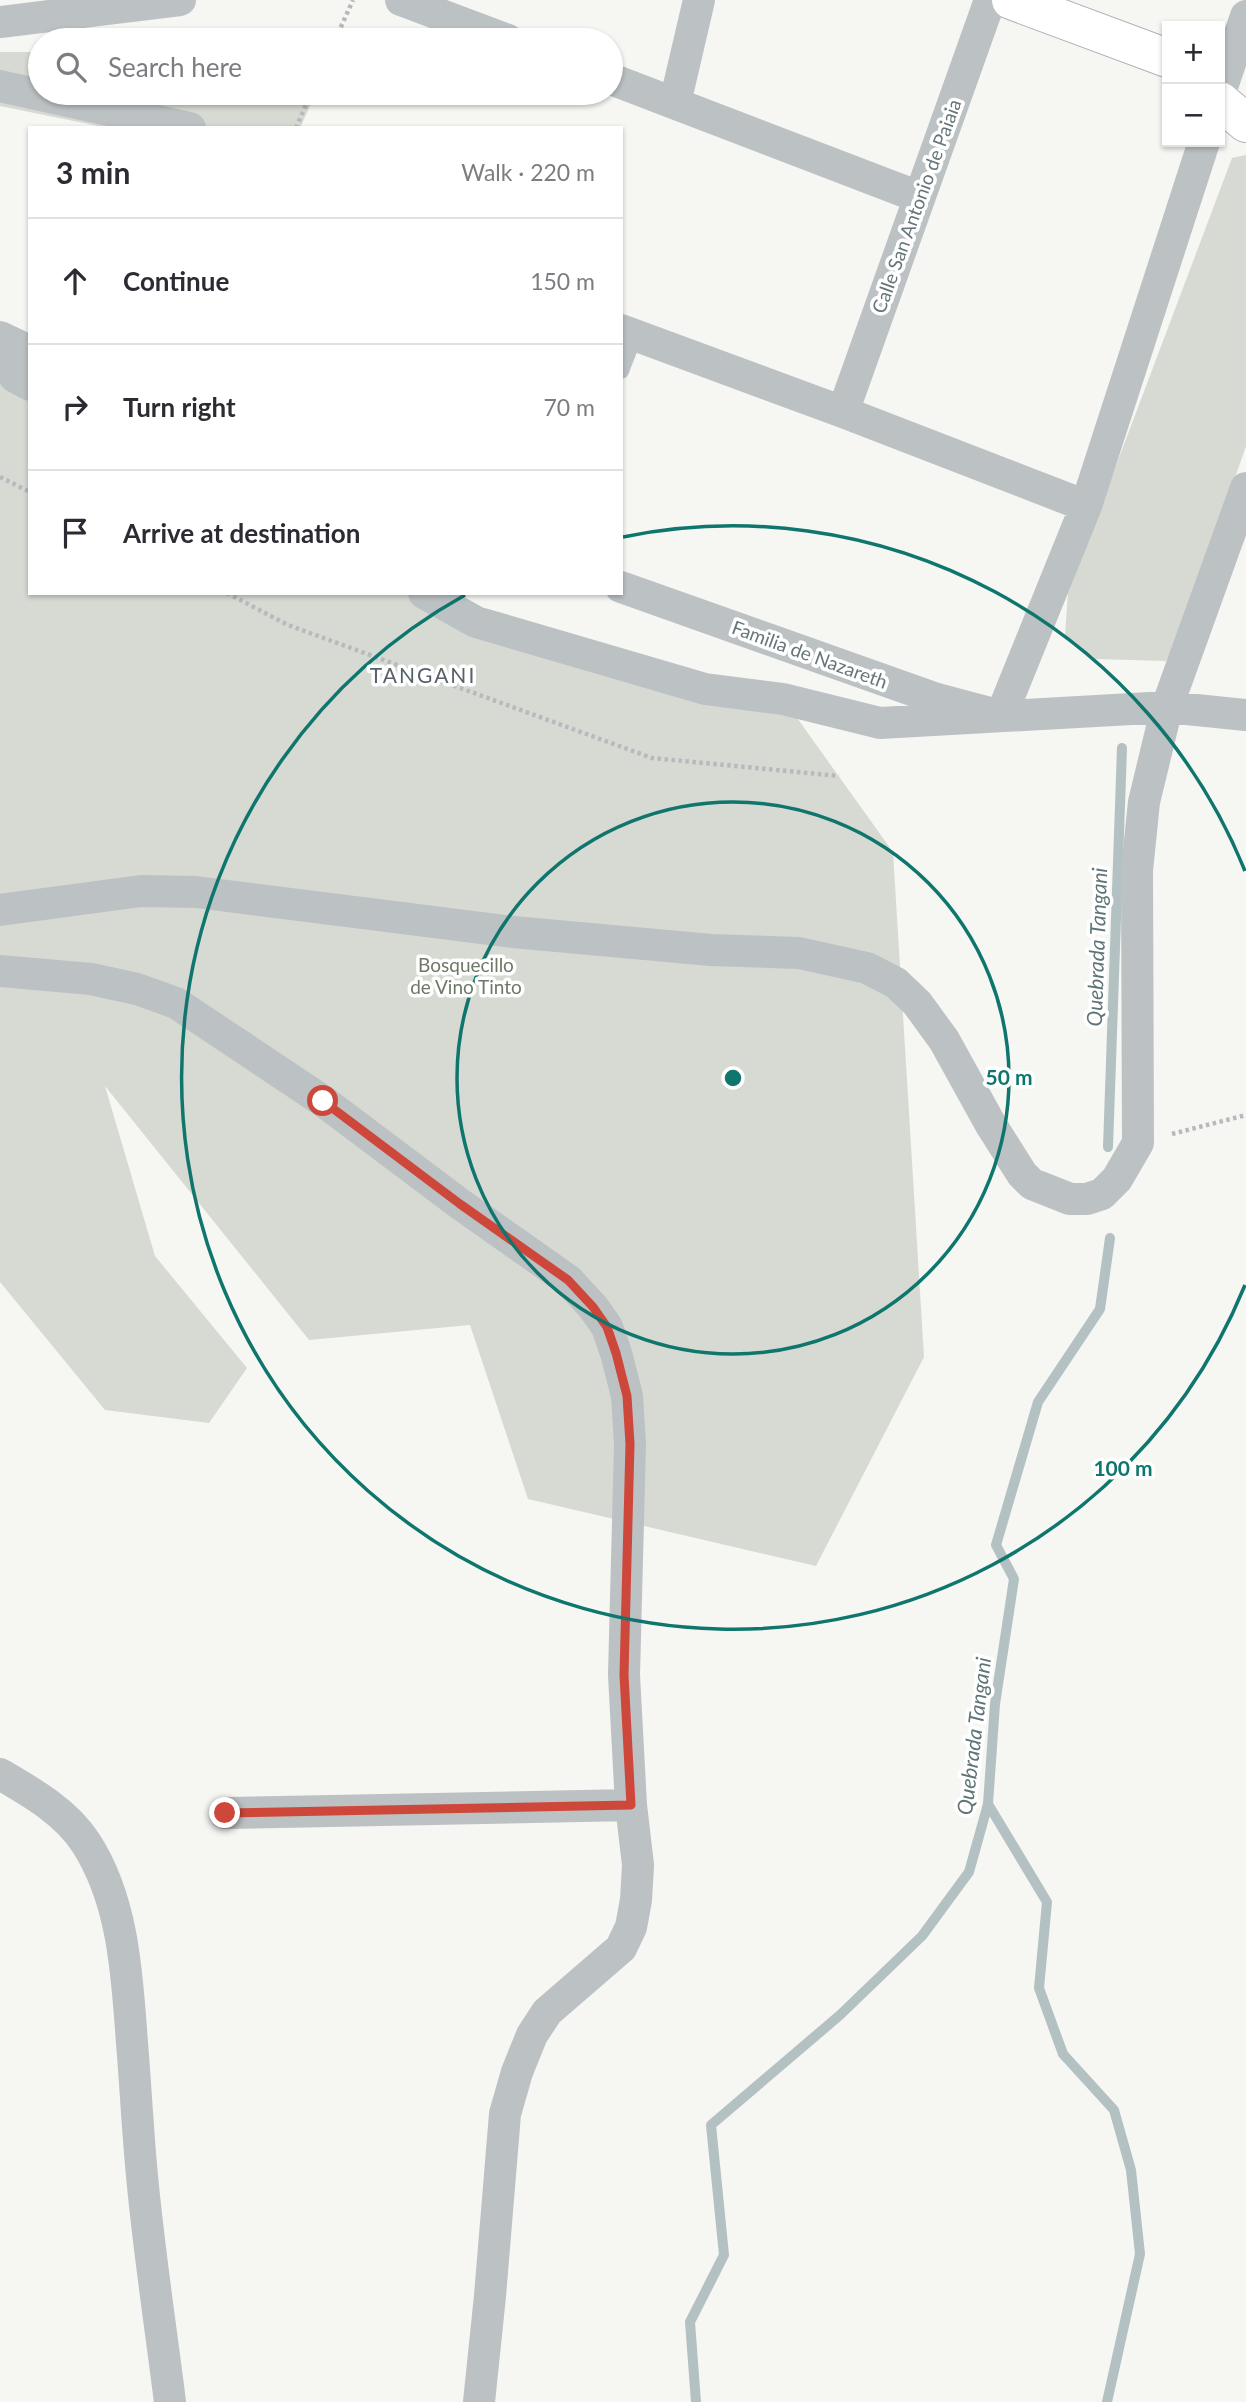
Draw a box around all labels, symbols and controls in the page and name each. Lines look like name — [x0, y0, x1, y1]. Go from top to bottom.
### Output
map controls — [1162, 21, 1225, 147]
button: + — [1162, 21, 1225, 84]
search box — [28, 28, 623, 105]
icon: search — [52, 48, 90, 86]
text: Search here — [108, 51, 242, 83]
button: − — [1162, 84, 1225, 147]
street label: Calle San Antonio de Paiaia — [867, 96, 965, 316]
text: 3 min — [56, 154, 130, 190]
text: Walk · 220 m — [461, 158, 595, 186]
icon: ahead — [56, 262, 94, 300]
text: Continue — [123, 265, 229, 297]
text: 150 m — [530, 267, 595, 295]
icon: right — [56, 388, 94, 426]
text: Turn right — [123, 391, 236, 423]
text: 70 m — [544, 393, 595, 421]
icon: arrive — [56, 514, 94, 552]
text: Arrive at destination — [123, 517, 360, 549]
street label: Familia de Nazareth — [729, 615, 891, 693]
district label: TANGANI — [370, 662, 476, 687]
water label: Quebrada Tangani — [1081, 867, 1111, 1027]
park label: Bosquecillo de Vino Tinto — [410, 953, 522, 998]
text: 50 m — [985, 1064, 1033, 1089]
centre of rings — [721, 1066, 745, 1090]
route start — [307, 1085, 338, 1116]
text: 100 m — [1093, 1455, 1153, 1480]
water label: Quebrada Tangani — [951, 1655, 995, 1816]
route end — [209, 1797, 240, 1828]

